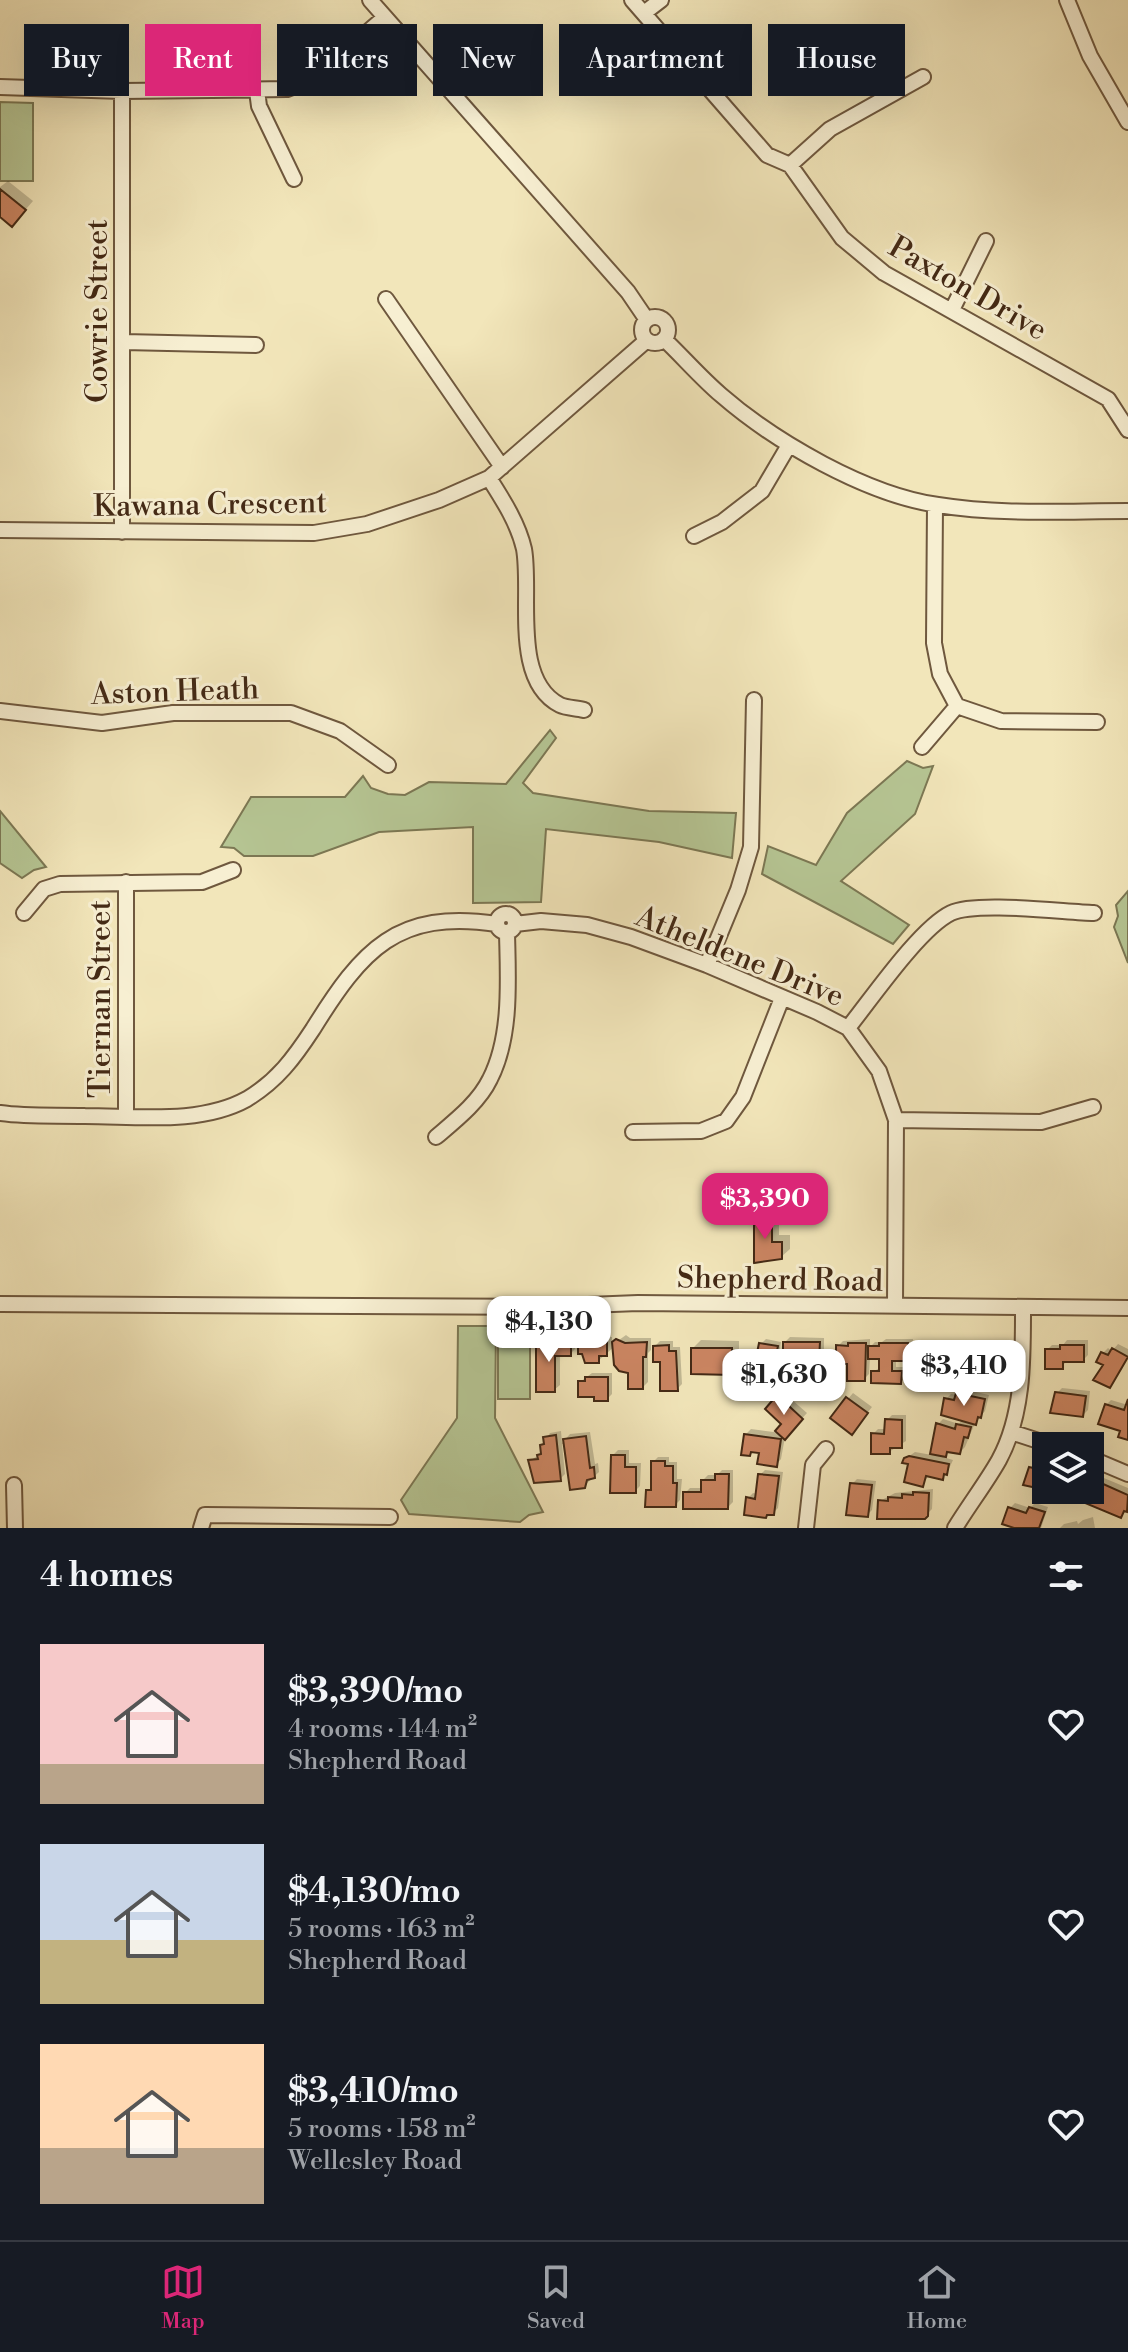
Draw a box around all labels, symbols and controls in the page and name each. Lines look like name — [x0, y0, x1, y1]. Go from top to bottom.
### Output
chip: Buy — [24, 24, 129, 96]
chip: Rent — [145, 24, 261, 96]
chip: Filters — [277, 24, 417, 96]
chip: New — [433, 24, 543, 96]
chip: Apartment — [559, 24, 752, 96]
chip: House — [768, 24, 905, 96]
street label: Cowrie Street — [79, 219, 117, 403]
street label: Paxton Drive — [881, 228, 1054, 350]
street label: Kawana Crescent — [93, 484, 328, 526]
street label: Aston Heath — [89, 670, 260, 714]
street label: Atheldene Drive — [629, 897, 849, 1016]
street label: Tiernan Street — [82, 900, 120, 1098]
pin: $3,390 — [700, 1173, 830, 1241]
text: $3,390 — [720, 1183, 810, 1215]
street label: Shepherd Road — [677, 1259, 883, 1301]
pin: $4,130 — [484, 1296, 614, 1364]
text: $4,130 — [505, 1306, 593, 1338]
pin: $3,410 — [899, 1340, 1029, 1408]
pin: $1,630 — [719, 1349, 849, 1417]
text: $3,410 — [921, 1350, 1007, 1382]
text: $1,630 — [740, 1359, 828, 1391]
map controls — [1032, 1432, 1104, 1504]
button: layers — [1032, 1432, 1104, 1504]
icon: filters — [1044, 1554, 1088, 1598]
text: 4 homes — [40, 1555, 173, 1597]
text: $3,390/mo — [288, 1671, 463, 1713]
icon: home — [104, 1676, 200, 1772]
icon: heart — [1044, 1702, 1088, 1746]
text: 4 rooms · 144 m² — [288, 1713, 477, 1745]
text: Shepherd Road — [288, 1745, 467, 1777]
text: $4,130/mo — [288, 1871, 461, 1913]
icon: home — [104, 1876, 200, 1972]
icon: heart — [1044, 1902, 1088, 1946]
text: 5 rooms · 163 m² — [288, 1913, 475, 1945]
text: Shepherd Road — [288, 1945, 467, 1977]
text: $3,410/mo — [288, 2071, 459, 2113]
icon: home — [104, 2076, 200, 2172]
icon: heart — [1044, 2102, 1088, 2146]
text: 5 rooms · 158 m² — [288, 2113, 476, 2145]
text: Wellesley Road — [288, 2145, 462, 2177]
tab: Map — [161, 2260, 205, 2335]
tab: Saved — [527, 2260, 585, 2335]
tab: Home — [907, 2260, 967, 2335]

